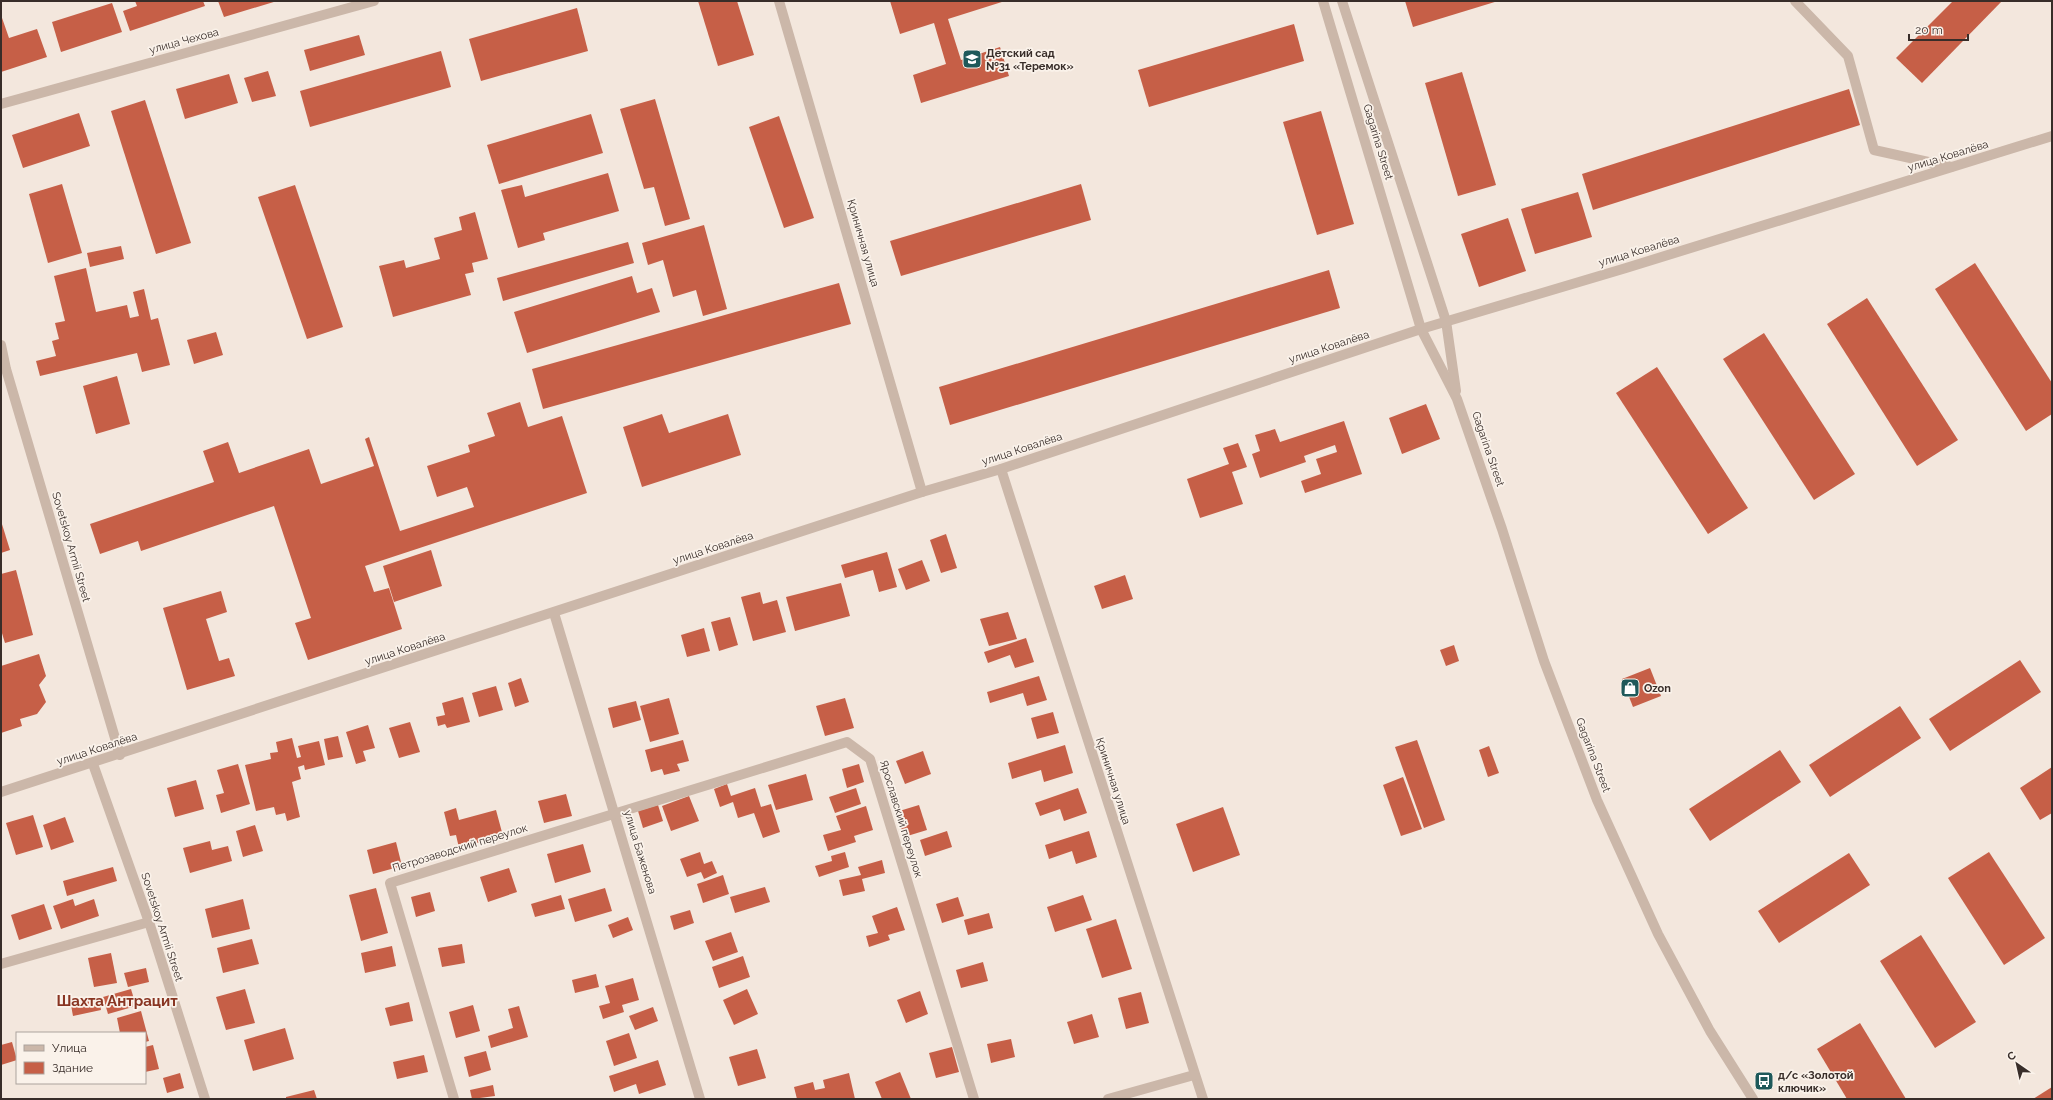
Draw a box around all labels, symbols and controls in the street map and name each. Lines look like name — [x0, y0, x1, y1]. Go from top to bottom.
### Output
scale bar — [1909, 16, 1968, 42]
text: 20 m — [1915, 23, 1943, 37]
street label: улица Чехова — [148, 25, 220, 57]
place label: Детский сад №31 «Теремок» — [986, 47, 1074, 73]
school or university icon: Детский сад №31 «Теремок» — [961, 48, 983, 70]
street label: Gagarina Street — [1360, 102, 1396, 182]
street label: улица Ковалёва — [1906, 138, 1990, 174]
street label: Криничная улица — [844, 198, 882, 288]
street label: улица Ковалёва — [1597, 233, 1681, 269]
street label: улица Ковалёва — [1287, 328, 1371, 366]
street label: Gagarina Street — [1469, 410, 1507, 489]
street label: улица Ковалёва — [980, 430, 1064, 468]
street label: Sovetskoy Armii Street — [49, 491, 93, 604]
street label: улица Ковалёва — [671, 529, 755, 567]
street label: улица Ковалёва — [363, 630, 447, 668]
shop icon: Ozon — [1619, 677, 1641, 699]
place label: Ozon — [1644, 682, 1671, 695]
street label: Gagarina Street — [1573, 716, 1613, 794]
street label: улица Ковалёва — [55, 730, 139, 768]
street label: Криничная улица — [1093, 736, 1133, 826]
street label: Ярославский переулок — [877, 759, 925, 880]
street label: улица Баженова — [621, 808, 659, 896]
street label: Петрозаводский переулок — [391, 821, 529, 875]
street label: Sovetskoy Armii Street — [138, 871, 186, 983]
district label: Шахта Антрацит — [56, 992, 178, 1010]
legend — [16, 1032, 146, 1084]
text: Улица — [52, 1041, 87, 1055]
north arrow — [1997, 1044, 2037, 1084]
text: С — [2005, 1048, 2019, 1064]
text: Здание — [52, 1061, 93, 1075]
place label: д/с «Золотой ключик» — [1778, 1069, 1854, 1095]
bus stop icon: д/с «Золотой ключик» — [1753, 1070, 1775, 1092]

